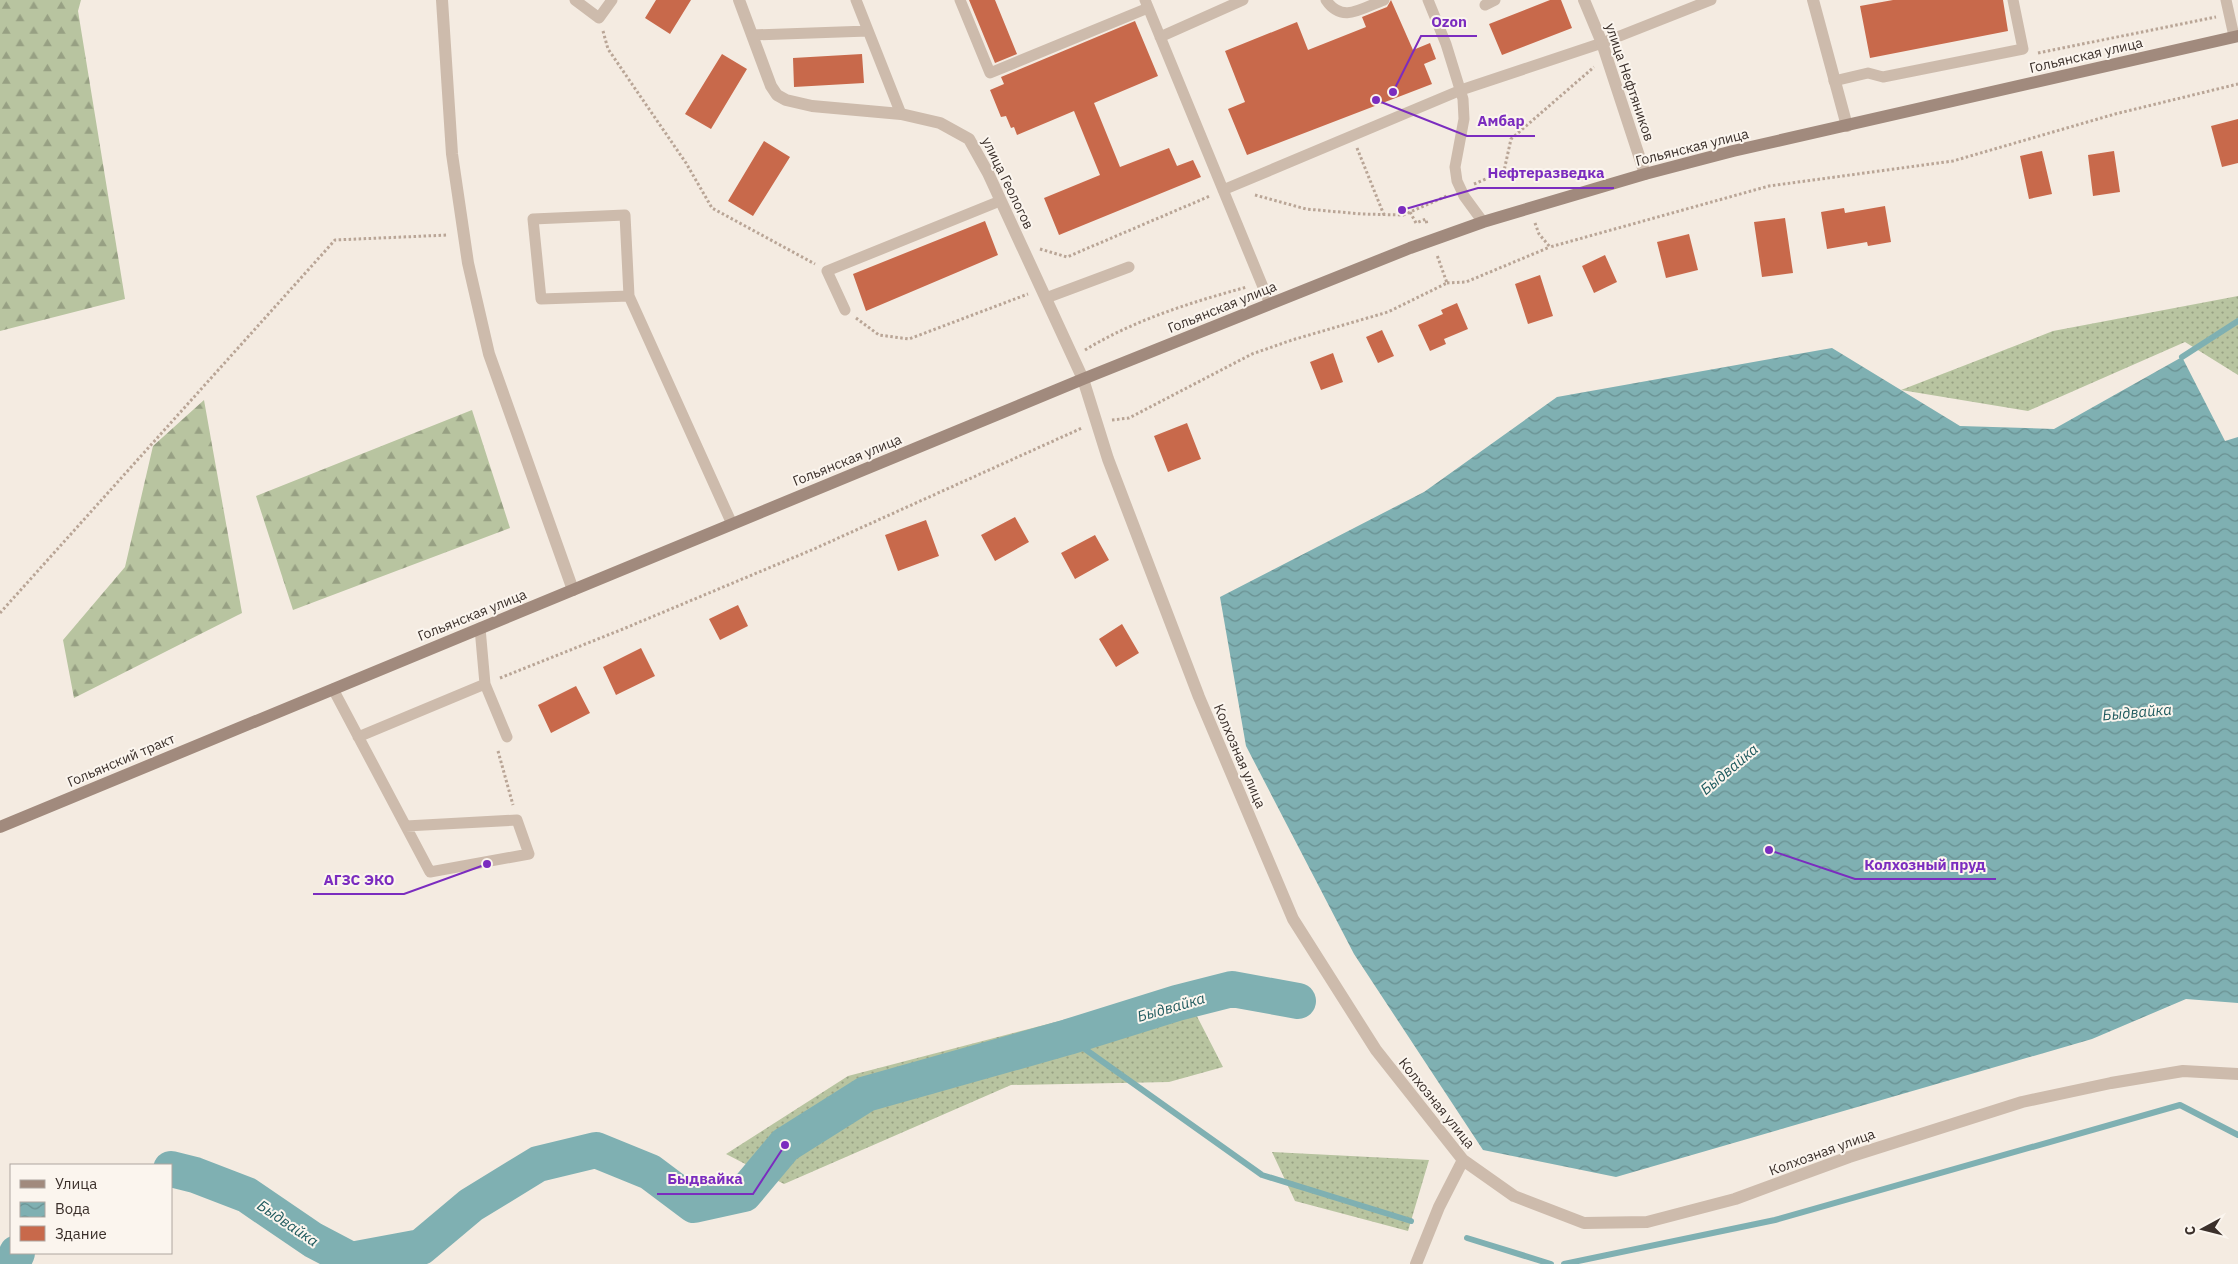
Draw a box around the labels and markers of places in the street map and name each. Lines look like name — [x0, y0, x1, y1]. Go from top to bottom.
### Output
callout: Ozon — [1421, 6, 1477, 36]
callout: Амбар — [1467, 106, 1535, 136]
callout: Нефтеразведка — [1478, 158, 1614, 188]
callout: Колхозный пруд — [1855, 849, 1996, 879]
callout: АГЗС ЭКО — [313, 864, 404, 894]
callout: Быдвайка — [657, 1164, 753, 1194]

